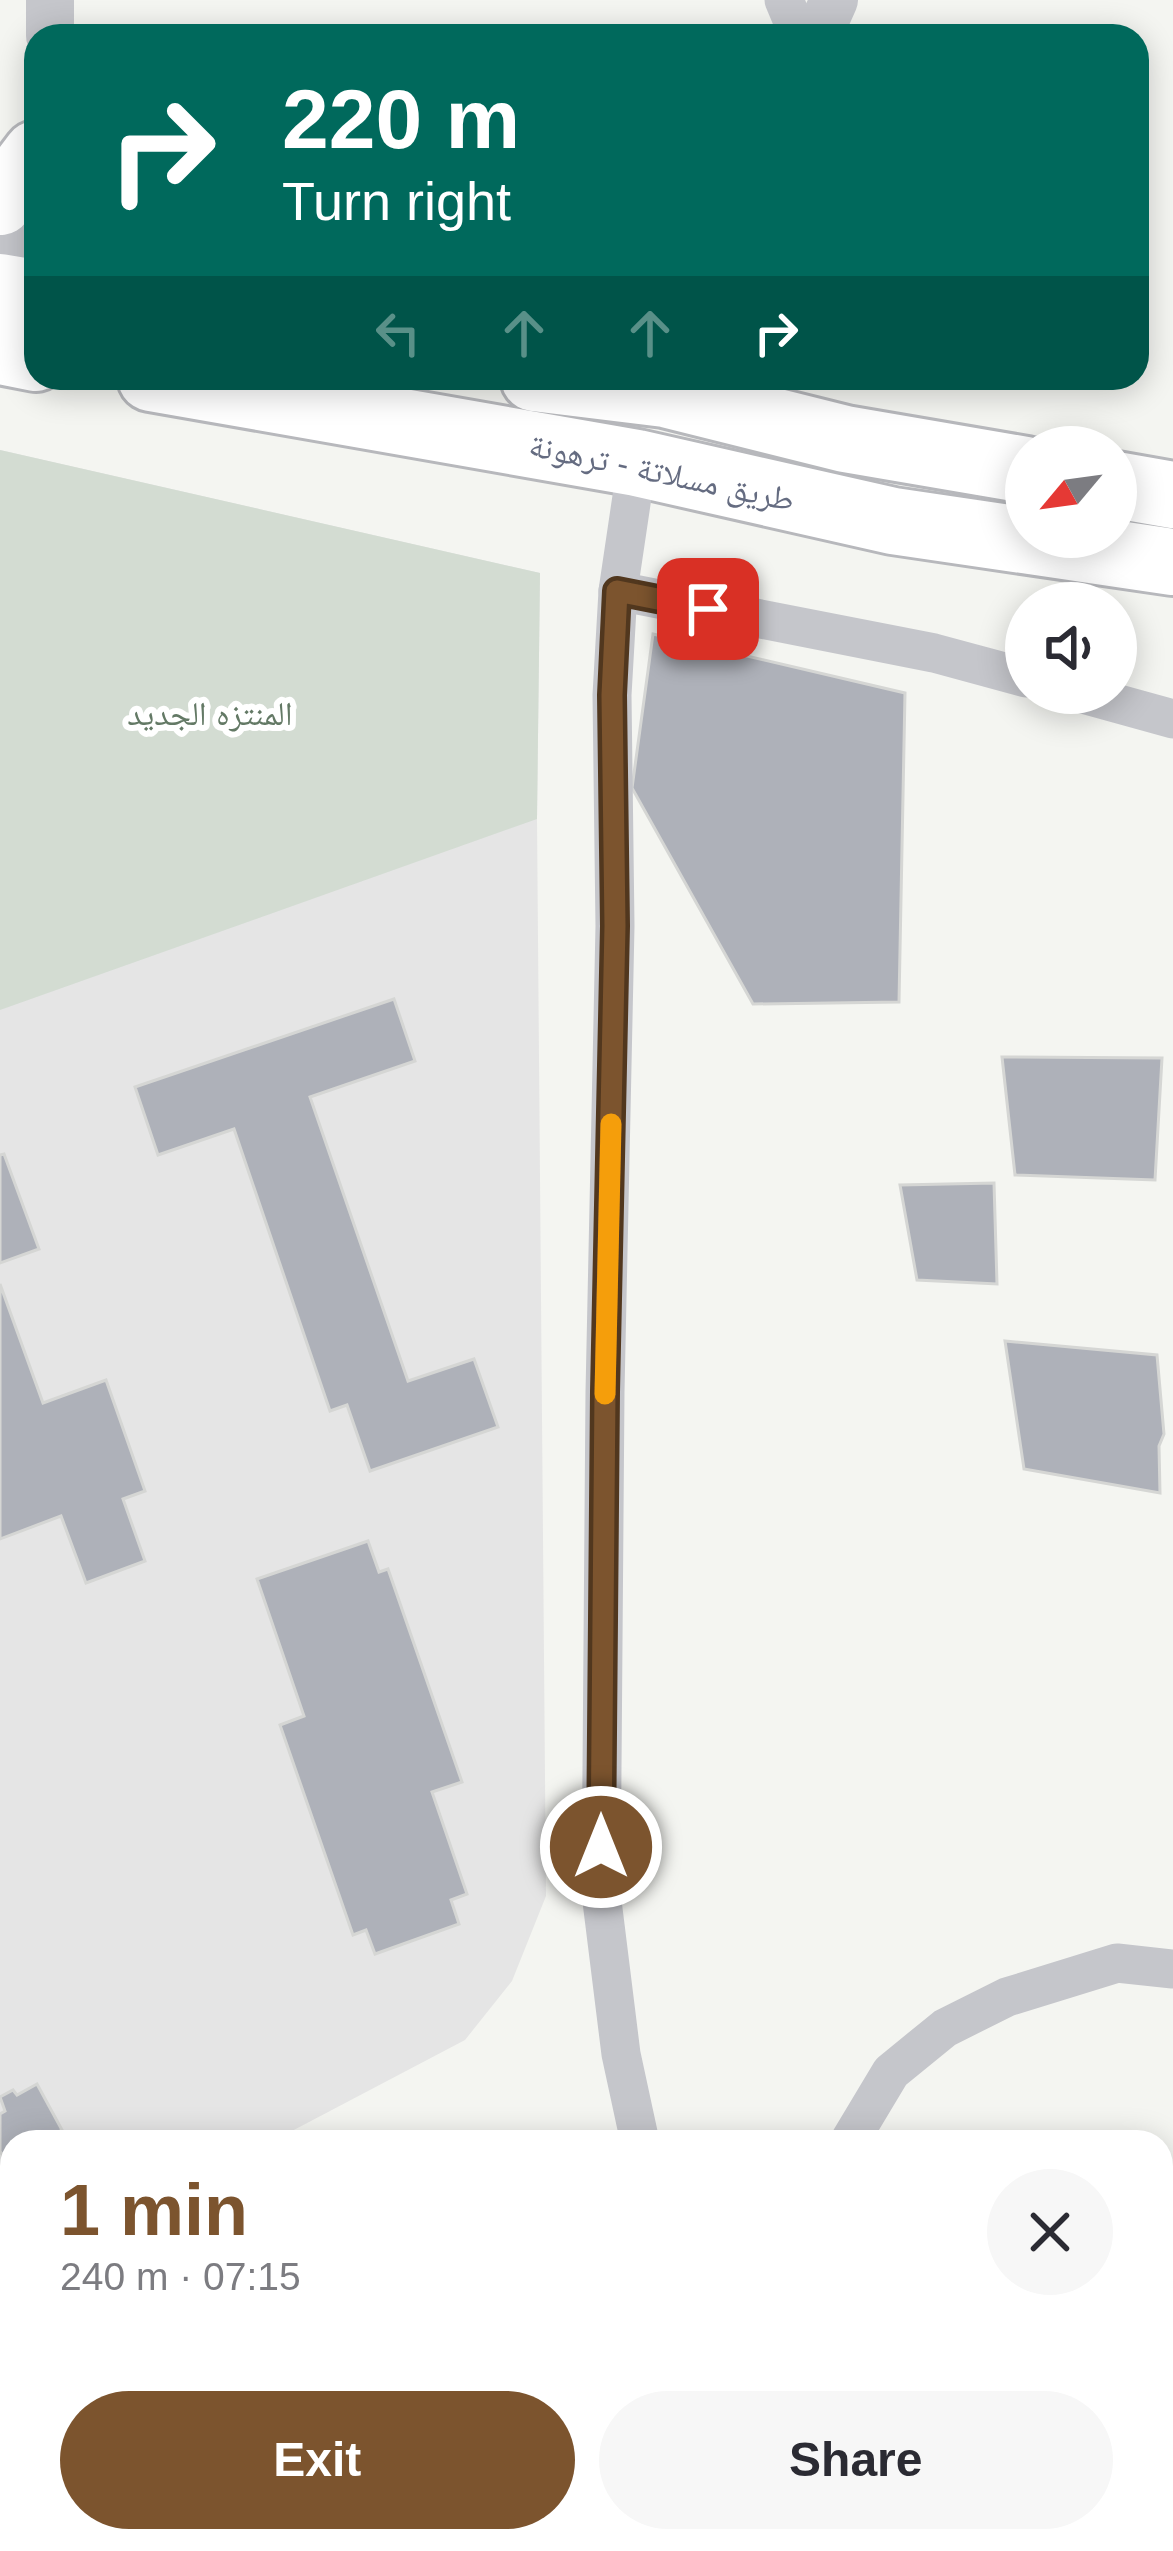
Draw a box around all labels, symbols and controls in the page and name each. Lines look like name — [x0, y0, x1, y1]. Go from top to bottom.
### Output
icon: right — [84, 72, 240, 228]
text: 220 m — [282, 72, 520, 166]
text: Turn right — [282, 171, 511, 231]
icon: left — [365, 300, 431, 366]
icon: ahead — [491, 300, 557, 366]
icon: ahead — [617, 300, 683, 366]
icon: right — [743, 300, 809, 366]
street label: طريق مسلاتة - ترهونة — [526, 426, 798, 520]
north arrow — [1005, 426, 1137, 558]
map controls — [1005, 426, 1137, 714]
pin — [657, 558, 759, 660]
icon: arrive — [675, 576, 741, 642]
button: sound — [1005, 582, 1137, 714]
park label: المنتزه الجديد — [127, 695, 293, 732]
position arrow — [538, 1784, 664, 1910]
button: close — [987, 2169, 1113, 2295]
text: 1 min — [60, 2170, 248, 2250]
text: 240 m · 07:15 — [60, 2255, 301, 2298]
button: Exit — [60, 2391, 575, 2529]
button: Share — [599, 2391, 1113, 2529]

